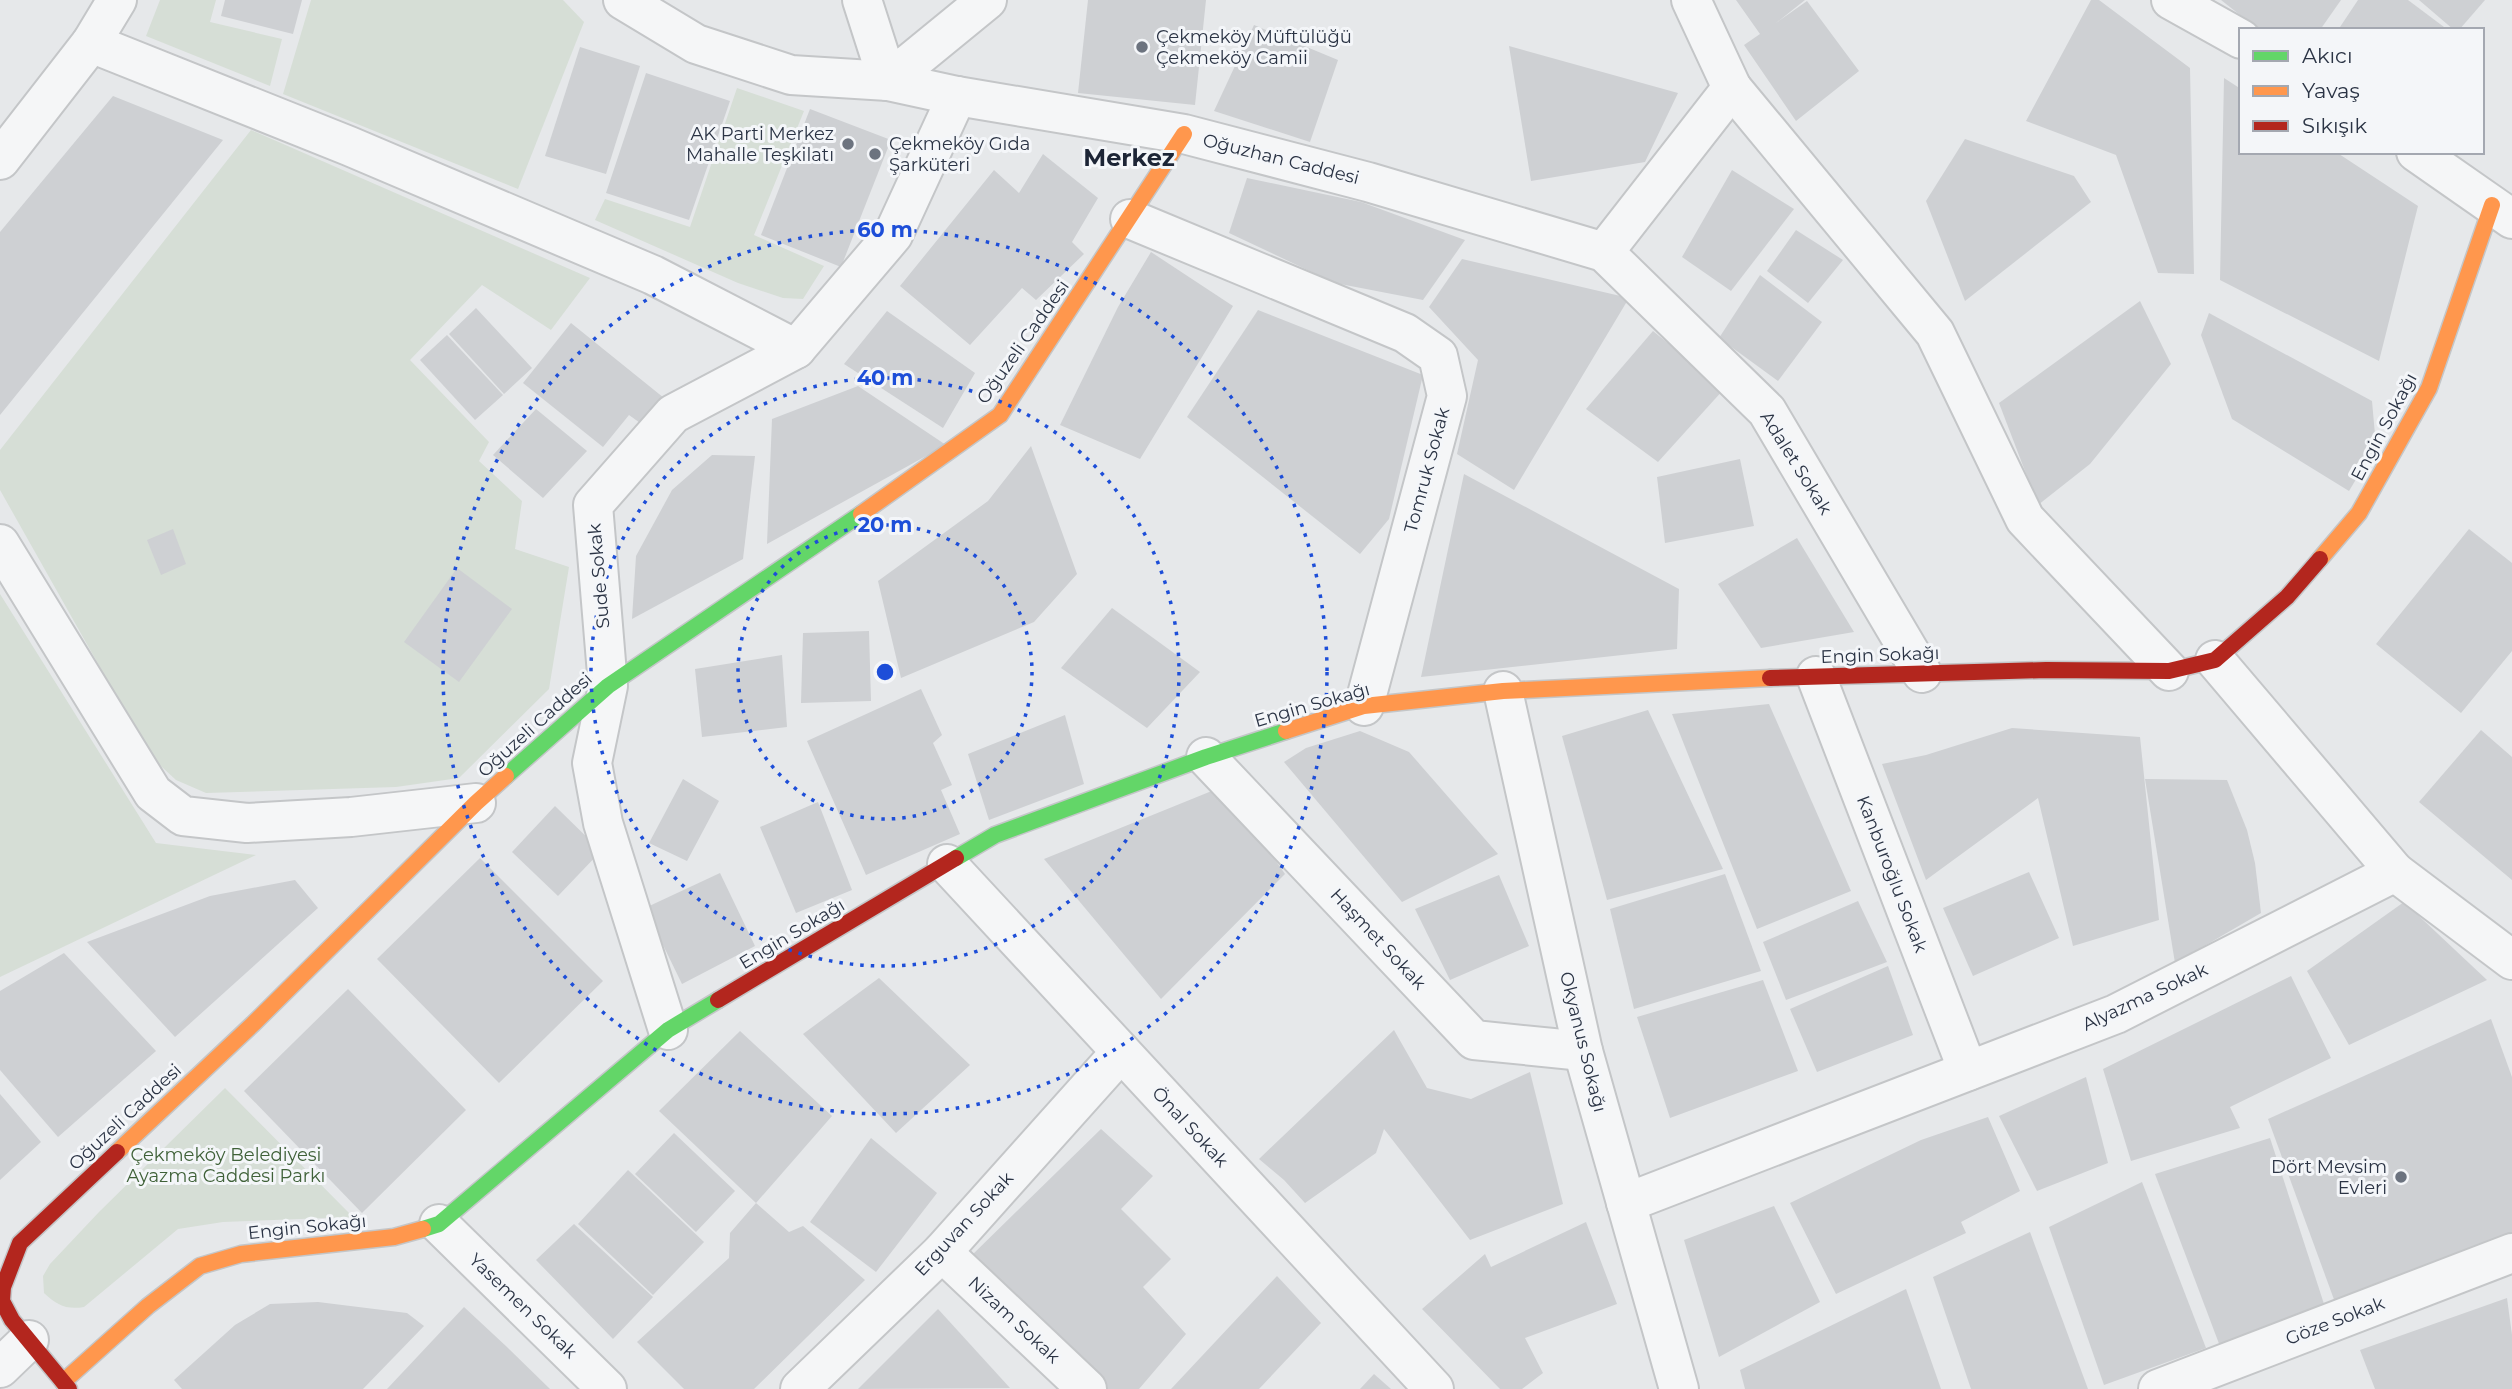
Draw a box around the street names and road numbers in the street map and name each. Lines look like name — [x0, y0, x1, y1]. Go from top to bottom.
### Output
street label: Oğuzhan Caddesi — [1200, 129, 1362, 189]
street label: Oğuzeli Caddesi — [972, 276, 1074, 408]
street label: Engin Sokağı — [2346, 369, 2422, 485]
street label: Tomruk Sokak — [1400, 405, 1454, 535]
street label: Adalet Sokak — [1755, 407, 1837, 519]
street label: Sude Sokak — [583, 522, 615, 629]
street label: Engin Sokağı — [1820, 642, 1940, 668]
street label: Oğuzeli Caddesi — [473, 668, 597, 782]
street label: Engin Sokağı — [1252, 678, 1372, 732]
street label: Kanburoğlu Sokak — [1852, 792, 1932, 956]
street label: Haşmet Sokak — [1326, 884, 1431, 994]
street label: Engin Sokağı — [735, 894, 849, 974]
street label: Alyazma Sokak — [2079, 958, 2211, 1036]
street label: Okyanus Sokağı — [1555, 970, 1611, 1114]
street label: Oğuzeli Caddesi — [64, 1059, 186, 1175]
street label: Önal Sokak — [1147, 1082, 1233, 1172]
street label: Erguvan Sokak — [910, 1167, 1018, 1281]
street label: Engin Sokağı — [247, 1210, 367, 1244]
street label: Yasemen Sokak — [464, 1249, 582, 1363]
street label: Nizam Sokak — [964, 1272, 1065, 1368]
street label: Göze Sokak — [2283, 1292, 2388, 1350]

